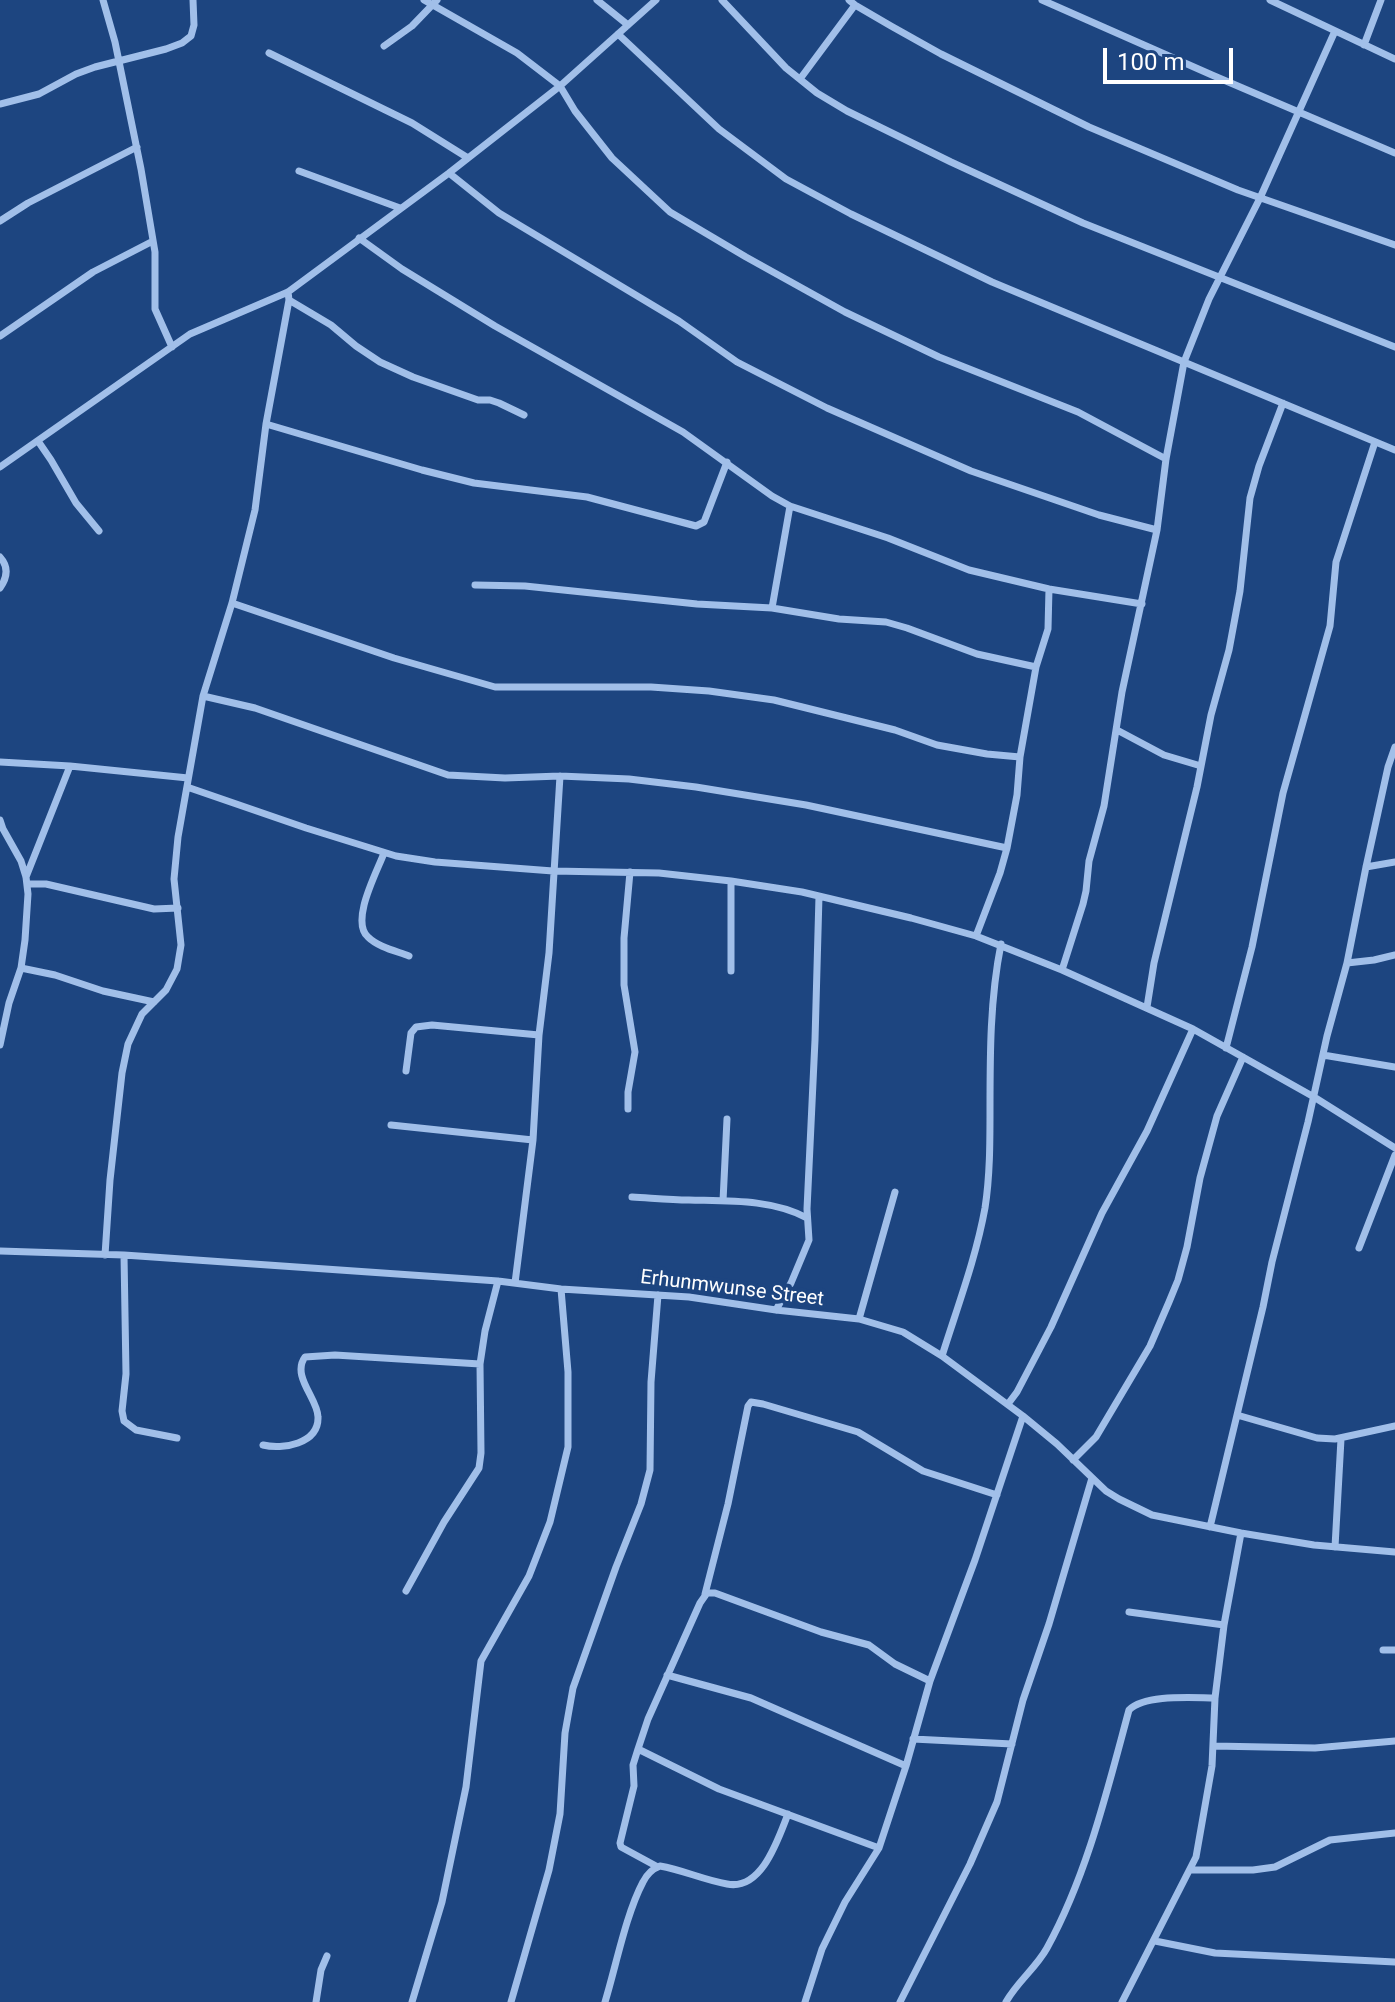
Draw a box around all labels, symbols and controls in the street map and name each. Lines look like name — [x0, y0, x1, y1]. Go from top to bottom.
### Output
scale bar — [1107, 32, 1237, 82]
text: 100 m — [1117, 48, 1184, 76]
street label: Erhunmwunse Street — [639, 1266, 825, 1312]

